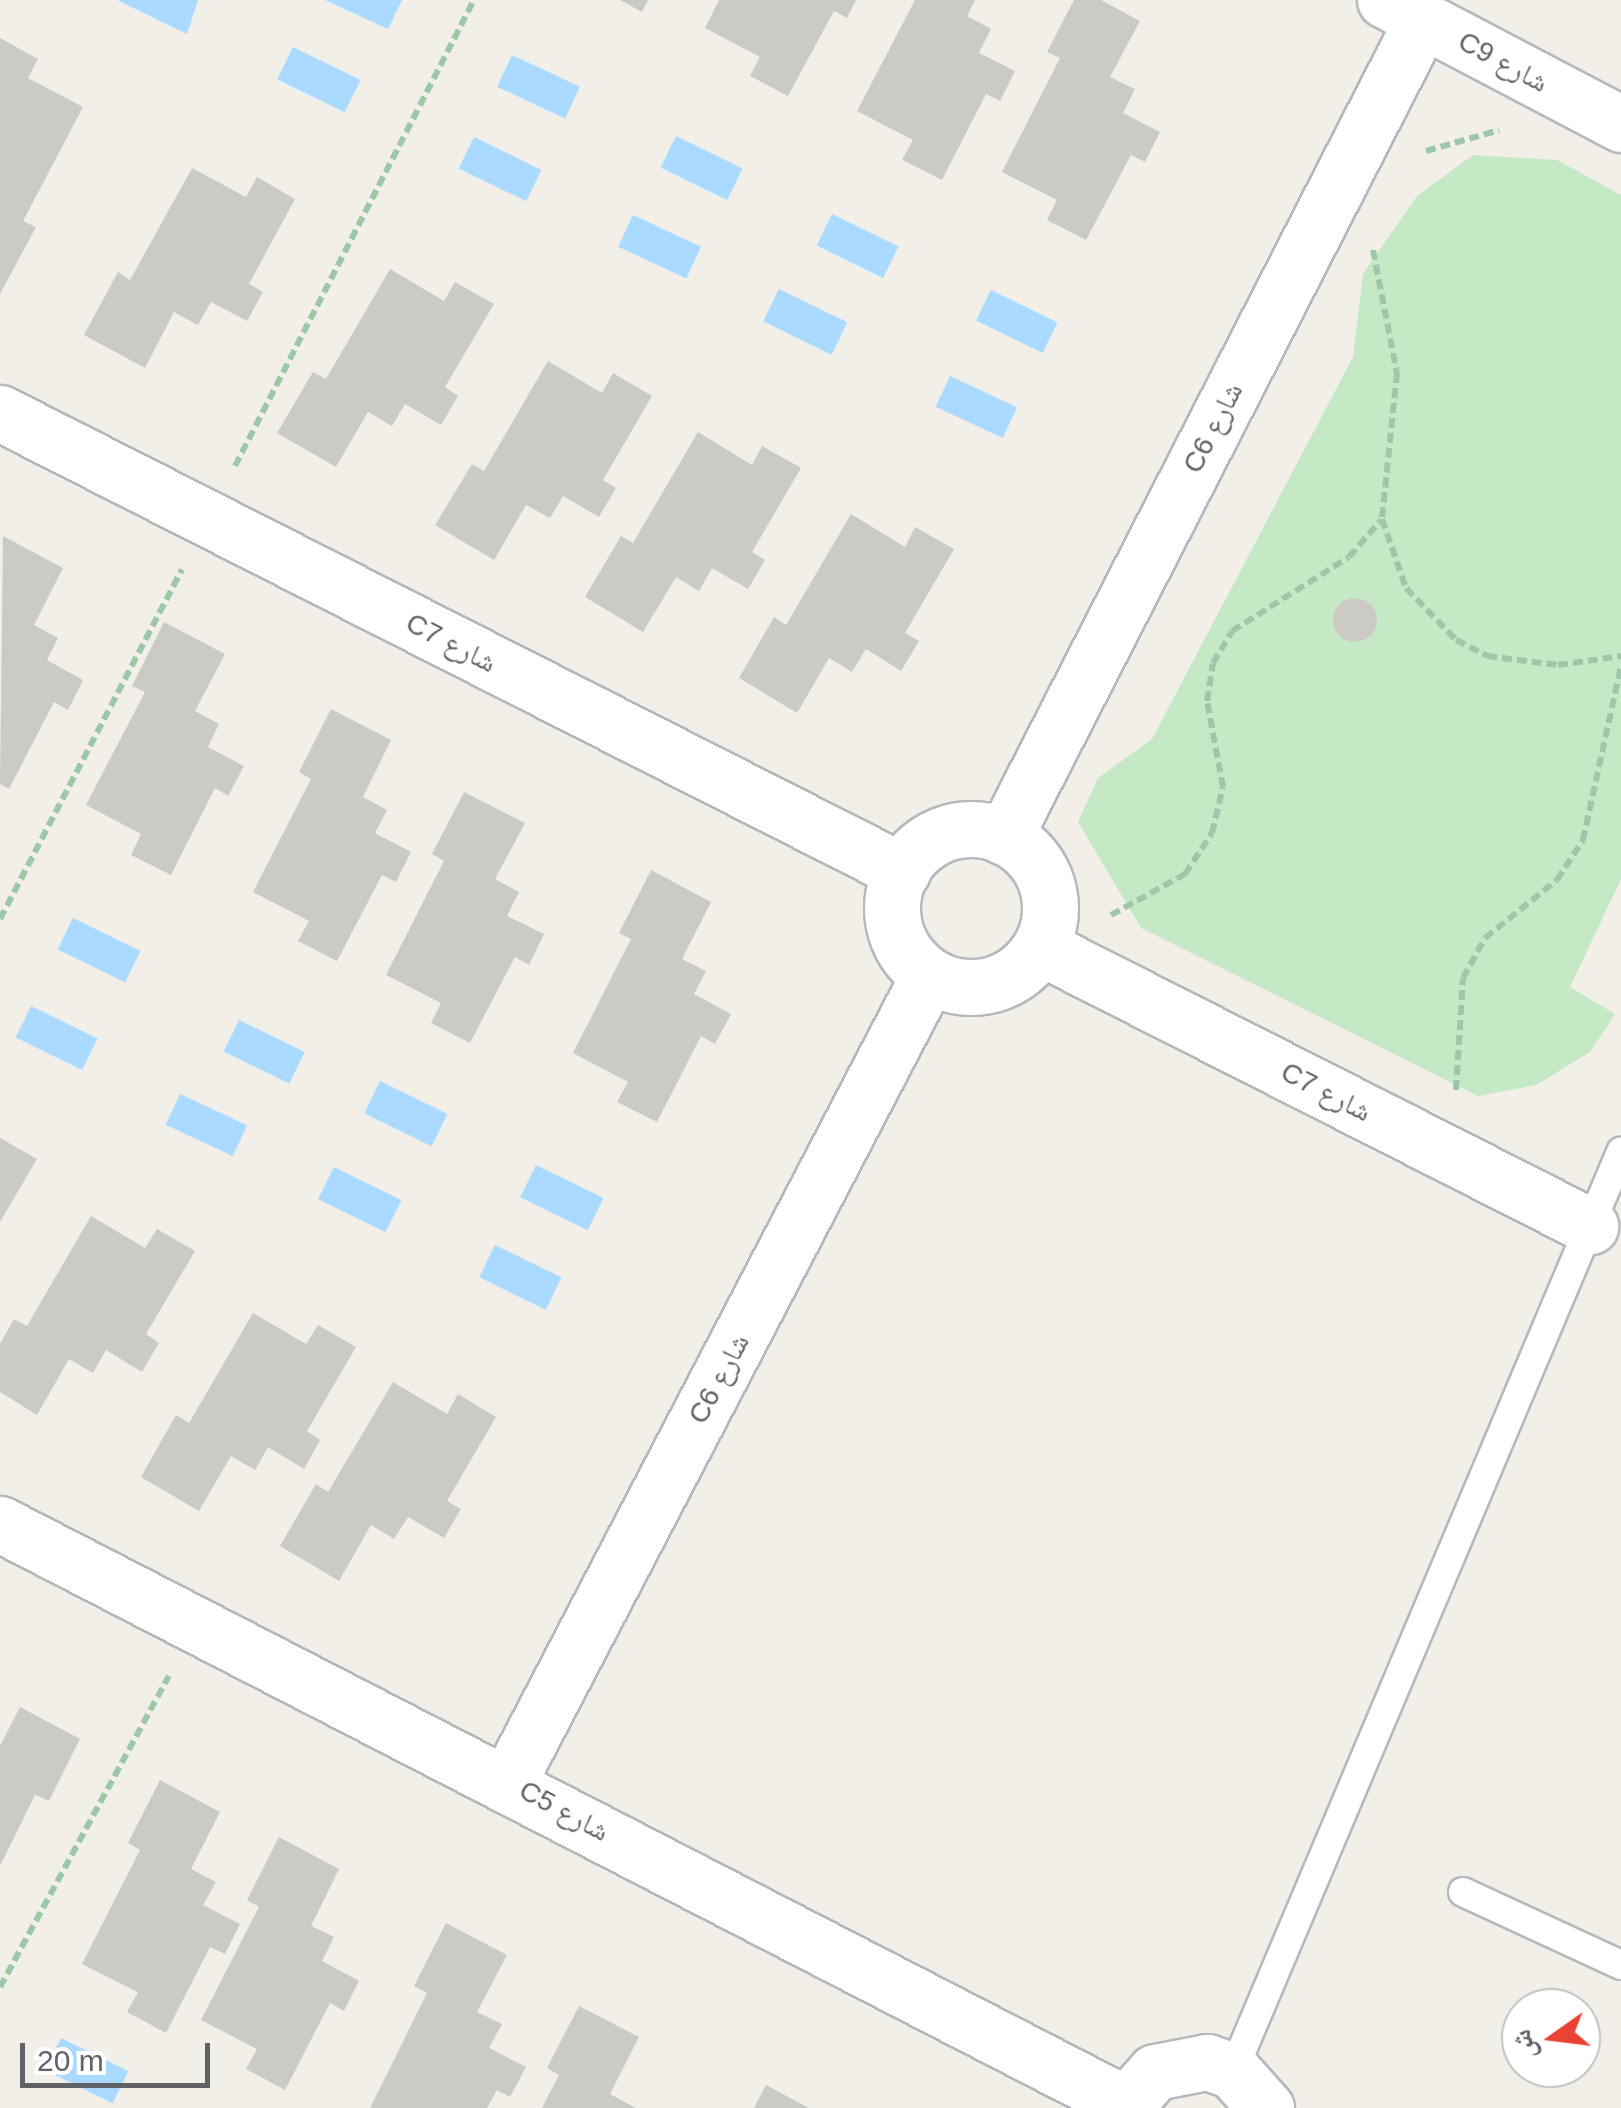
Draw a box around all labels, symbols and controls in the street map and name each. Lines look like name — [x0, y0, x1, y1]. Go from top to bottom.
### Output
street label: C9 شارع — [1452, 24, 1554, 100]
street label: C6 شارع — [1176, 377, 1250, 479]
street label: C7 شارع — [400, 606, 502, 680]
street label: C7 شارع — [1275, 1055, 1377, 1129]
street label: C6 شارع — [681, 1328, 757, 1430]
street label: C5 شارع — [513, 1773, 615, 1849]
north arrow — [1501, 1988, 1601, 2088]
scale bar — [25, 2023, 215, 2085]
text: ش — [1505, 2027, 1542, 2063]
text: 20 m — [37, 2044, 104, 2077]

